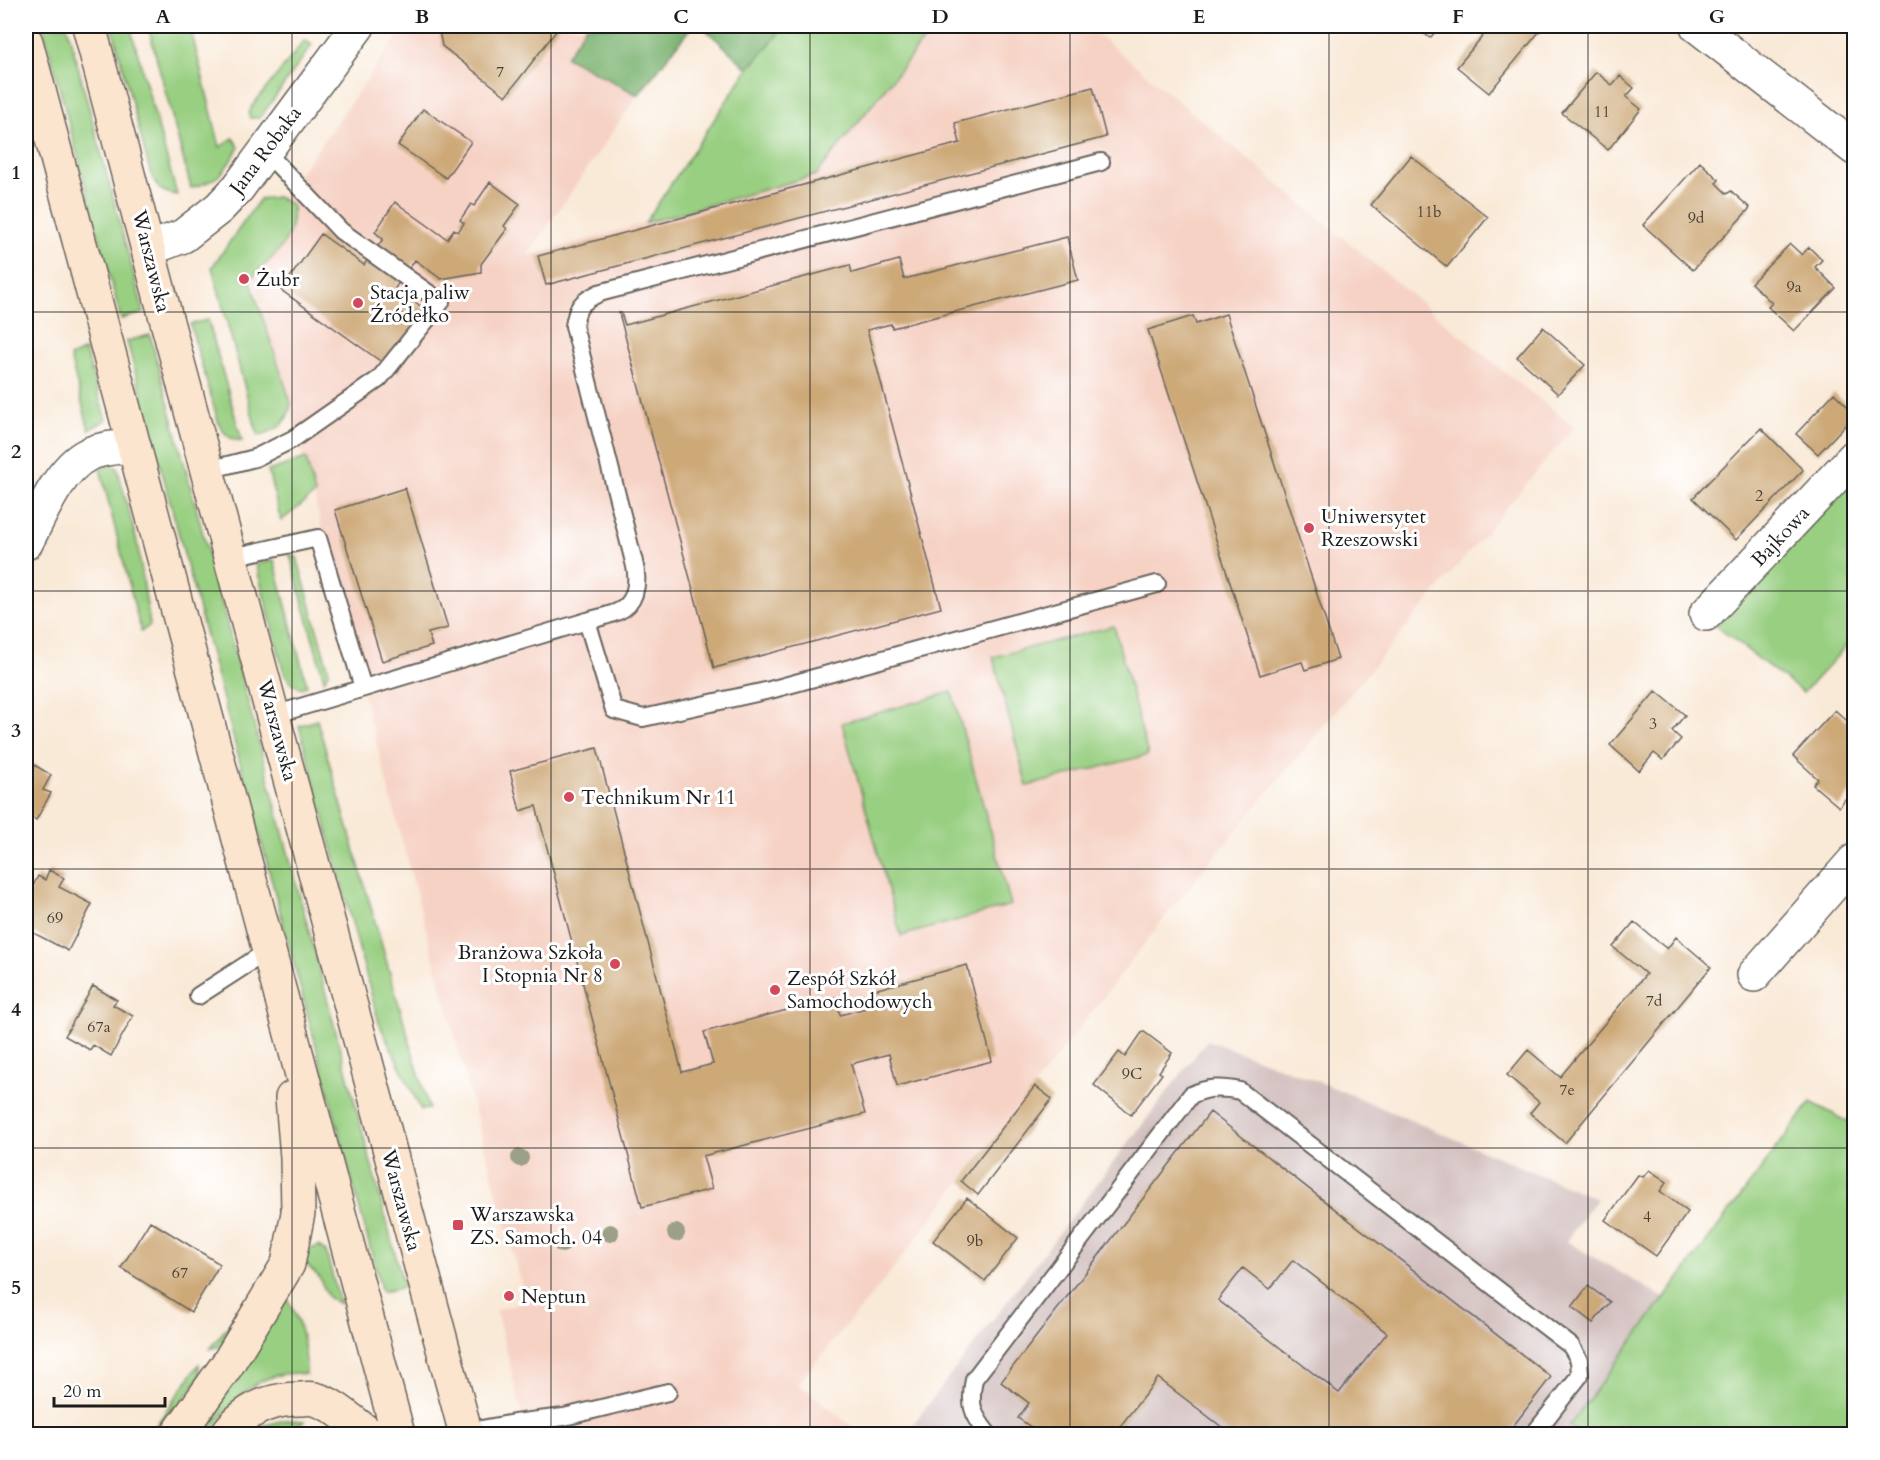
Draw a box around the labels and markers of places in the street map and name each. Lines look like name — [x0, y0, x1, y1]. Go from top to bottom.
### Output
place label: Żubr — [256, 266, 300, 293]
marker: Żubr — [237, 272, 251, 286]
place label: Stacja paliw Źródełko — [370, 279, 470, 329]
marker: Stacja paliw Źródełko — [351, 296, 365, 310]
place label: Uniwersytet Rzeszowski — [1321, 503, 1426, 553]
marker: Uniwersytet Rzeszowski — [1302, 521, 1316, 535]
place label: Technikum Nr 11 — [581, 784, 736, 811]
marker: Technikum Nr 11 — [562, 790, 576, 804]
place label: Branżowa Szkoła I Stopnia Nr 8 — [458, 939, 603, 989]
marker: Branżowa Szkoła I Stopnia Nr 8 — [608, 957, 622, 971]
place label: Zespół Szkół Samochodowych — [787, 965, 932, 1015]
marker: Zespół Szkół Samochodowych — [768, 983, 782, 997]
place label: Warszawska ZS. Samoch. 04 — [469, 1201, 602, 1251]
marker: Warszawska ZS. Samoch. 04 — [451, 1218, 465, 1232]
place label: Neptun — [521, 1283, 587, 1310]
marker: Neptun — [502, 1289, 516, 1303]

